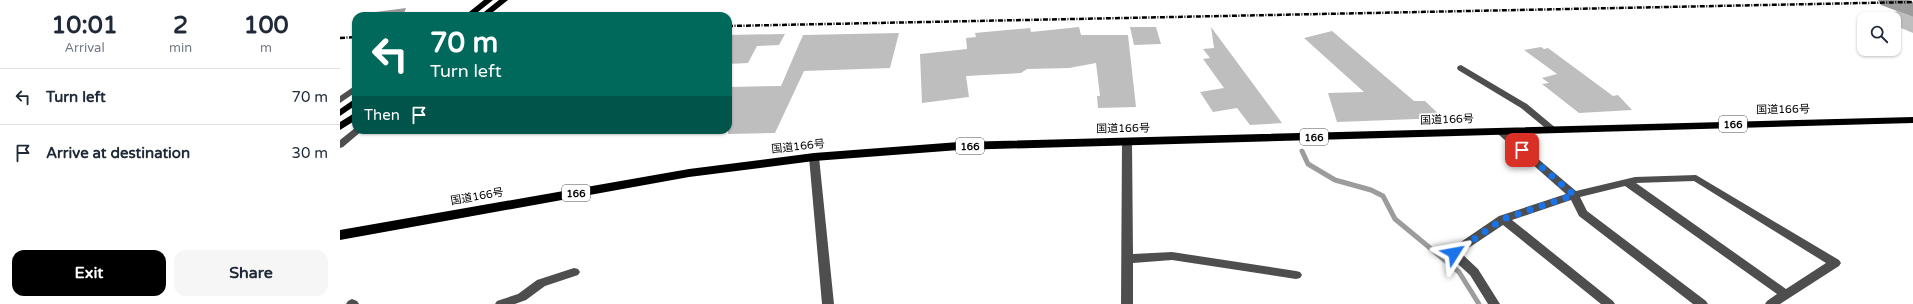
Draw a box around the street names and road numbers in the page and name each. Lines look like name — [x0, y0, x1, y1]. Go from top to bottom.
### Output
street label: 国道166号 — [1756, 103, 1810, 116]
street label: 国道166号 — [1420, 112, 1474, 127]
road number: 166 — [1719, 116, 1747, 132]
street label: 国道166号 — [1096, 122, 1150, 135]
road number: 166 — [1300, 129, 1328, 145]
street label: 国道166号 — [771, 137, 825, 156]
road number: 166 — [956, 138, 984, 154]
street label: 国道166号 — [449, 185, 505, 208]
road number: 166 — [562, 185, 590, 201]

